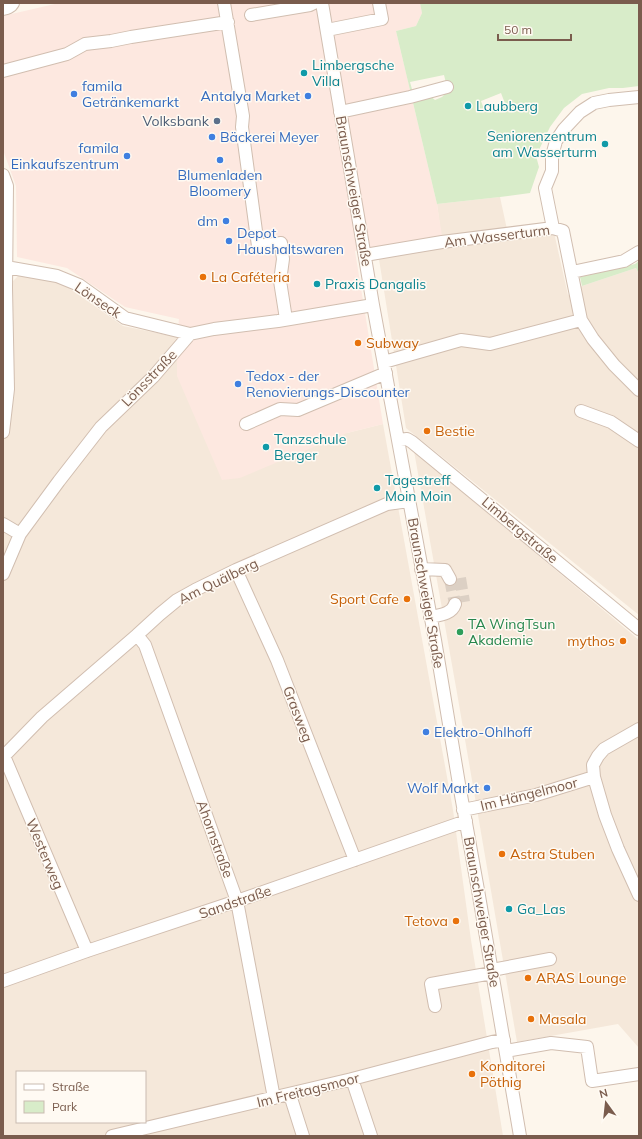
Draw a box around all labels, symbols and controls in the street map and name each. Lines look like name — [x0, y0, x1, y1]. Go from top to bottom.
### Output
scale bar — [498, 16, 571, 42]
text: 50 m — [504, 22, 532, 37]
place label: Limbergsche Villa — [312, 56, 394, 90]
marker: Limbergsche Villa — [299, 68, 309, 78]
place label: famila Getränkemarkt — [82, 77, 179, 111]
place label: Antalya Market — [200, 87, 300, 105]
marker: famila Getränkemarkt — [69, 89, 79, 99]
marker: Antalya Market — [303, 91, 313, 101]
place label: Laubberg — [476, 97, 538, 115]
marker: Laubberg — [463, 101, 473, 111]
place label: Volksbank — [142, 112, 210, 130]
street label: Braunschweiger Straße — [332, 114, 376, 268]
marker: Volksbank — [212, 116, 222, 126]
place label: Seniorenzentrum am Wasserturm — [487, 127, 597, 161]
place label: Bäckerei Meyer — [220, 128, 320, 146]
marker: Bäckerei Meyer — [207, 132, 217, 142]
place label: famila Einkaufszentrum — [11, 139, 119, 173]
marker: Seniorenzentrum am Wasserturm — [600, 139, 610, 149]
marker: famila Einkaufszentrum — [122, 151, 132, 161]
marker: Blumenladen Bloomery — [215, 155, 225, 165]
place label: Blumenladen Bloomery — [178, 166, 263, 200]
place label: dm — [197, 212, 218, 230]
marker: dm — [221, 216, 231, 226]
street label: Am Wasserturm — [443, 221, 551, 251]
place label: Depot Haushaltswaren — [237, 224, 344, 258]
marker: Depot Haushaltswaren — [224, 236, 234, 246]
place label: La Caféteria — [211, 268, 290, 286]
marker: La Caféteria — [198, 272, 208, 282]
place label: Praxis Dangalis — [325, 275, 426, 293]
street label: Lönseck — [71, 278, 125, 323]
marker: Praxis Dangalis — [312, 279, 322, 289]
place label: Subway — [366, 334, 419, 352]
marker: Subway — [353, 338, 363, 348]
street label: Lönsstraße — [117, 346, 181, 410]
place label: Tedox - der Renovierungs-Discounter — [246, 367, 411, 401]
marker: Tedox - der Renovierungs-Discounter — [233, 379, 243, 389]
place label: Bestie — [435, 422, 475, 440]
marker: Bestie — [422, 426, 432, 436]
place label: Tanzschule Berger — [274, 430, 346, 464]
marker: Tanzschule Berger — [261, 442, 271, 452]
place label: Tagestreff Moin Moin — [385, 471, 452, 505]
marker: Tagestreff Moin Moin — [372, 483, 382, 493]
street label: Limbergstraße — [478, 493, 562, 567]
street label: Braunschweiger Straße — [404, 516, 448, 670]
street label: Am Quälberg — [175, 554, 261, 608]
place label: Sport Cafe — [330, 590, 399, 608]
marker: Sport Cafe — [402, 594, 412, 604]
place label: TA WingTsun Akademie — [468, 615, 556, 649]
marker: TA WingTsun Akademie — [455, 627, 465, 637]
place label: mythos — [567, 632, 615, 650]
marker: mythos — [618, 636, 628, 646]
street label: Grasweg — [279, 683, 317, 745]
place label: Elektro-Ohlhoff — [434, 723, 532, 741]
marker: Elektro-Ohlhoff — [421, 727, 431, 737]
street label: Im Hängelmoor — [478, 773, 580, 815]
place label: Wolf Markt — [407, 779, 479, 797]
marker: Wolf Markt — [482, 783, 492, 793]
street label: Ahornstraße — [193, 798, 237, 880]
street label: Westerweg — [22, 816, 68, 892]
street label: Braunschweiger Straße — [460, 835, 504, 989]
place label: Astra Stuben — [510, 845, 595, 863]
marker: Astra Stuben — [497, 849, 507, 859]
street label: Sandstraße — [196, 881, 274, 923]
place label: Ga_Las — [517, 900, 566, 918]
marker: Ga_Las — [504, 904, 514, 914]
place label: Tetova — [405, 912, 448, 930]
marker: Tetova — [451, 916, 461, 926]
place label: ARAS Lounge — [536, 969, 626, 987]
marker: ARAS Lounge — [523, 973, 533, 983]
place label: Masala — [539, 1010, 587, 1028]
marker: Masala — [526, 1014, 536, 1024]
place label: Konditorei Pöthig — [480, 1057, 545, 1091]
street label: Im Freitagsmoor — [255, 1068, 362, 1111]
marker: Konditorei Pöthig — [467, 1069, 477, 1079]
legend — [16, 1071, 146, 1123]
text: Straße — [52, 1079, 89, 1094]
north arrow — [586, 1083, 626, 1123]
text: N — [598, 1086, 609, 1101]
text: Park — [52, 1099, 78, 1114]

